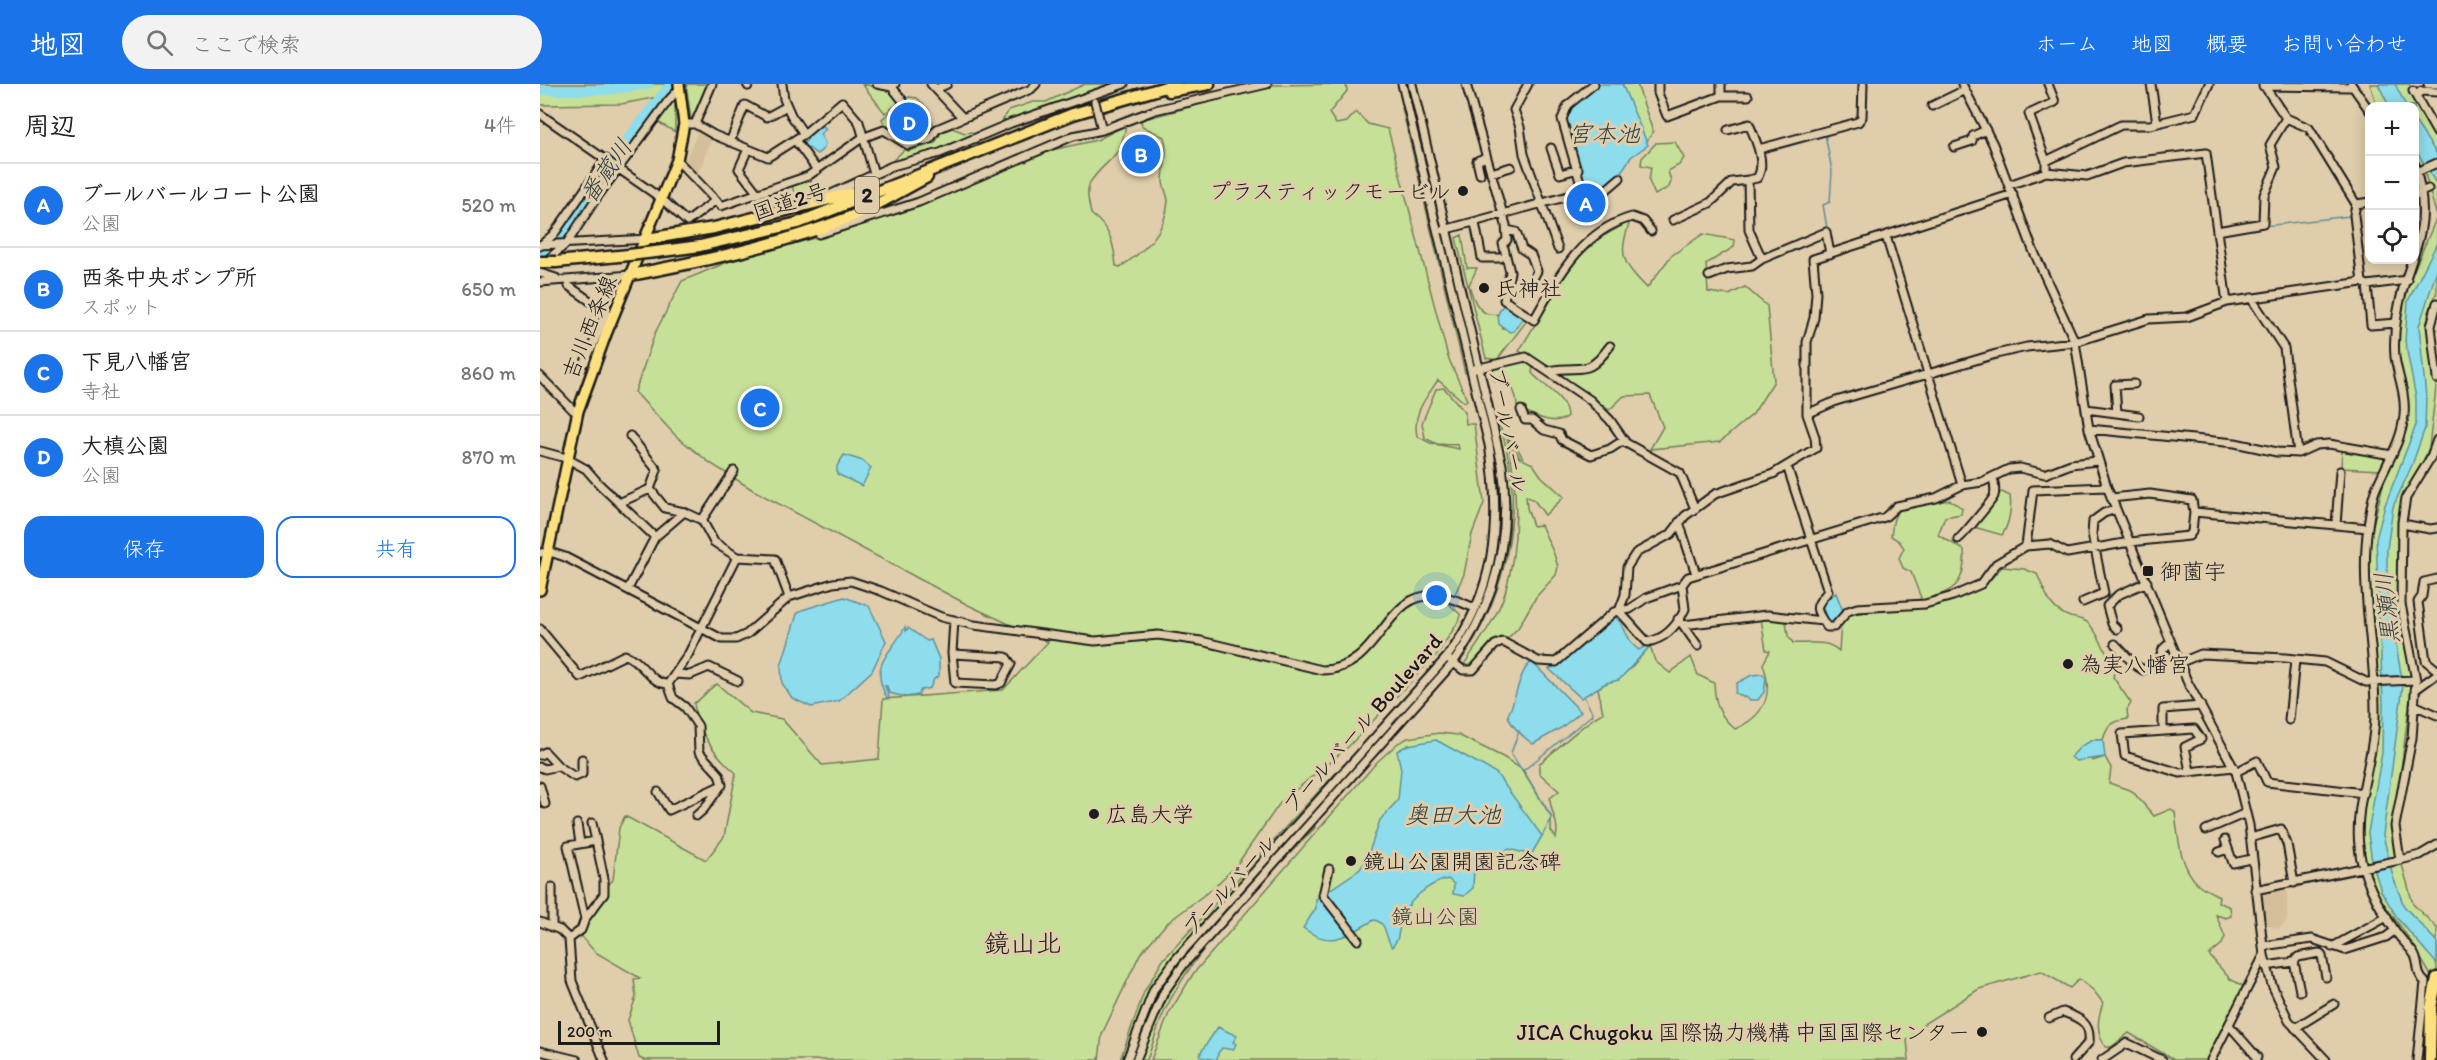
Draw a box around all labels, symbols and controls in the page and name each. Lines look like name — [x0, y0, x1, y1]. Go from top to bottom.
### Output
search box — [122, 15, 542, 69]
icon: search — [143, 26, 176, 59]
text: 地図 — [30, 27, 86, 61]
text: ここで検索 — [191, 31, 301, 58]
text: ホーム — [2036, 31, 2098, 56]
text: 地図 — [2131, 31, 2173, 56]
text: 概要 — [2206, 31, 2248, 56]
text: お問い合わせ — [2281, 31, 2407, 56]
pin: D — [890, 99, 928, 144]
map controls — [2365, 102, 2419, 264]
button: + — [2365, 102, 2419, 156]
text: 周辺 — [24, 110, 76, 142]
text: 4件 — [484, 113, 516, 137]
water label: 宮本池 — [1568, 119, 1641, 148]
pin: B — [1122, 132, 1160, 176]
water label: 番蔵川 — [573, 133, 638, 209]
button: − — [2365, 156, 2419, 210]
street label: 国道2号 — [749, 177, 831, 226]
road number: 2 — [855, 177, 879, 213]
place label: プラスティックモービル — [1209, 178, 1451, 205]
text: ブールバールコート公園 — [81, 180, 320, 207]
pin: A — [1566, 180, 1606, 226]
marker: プラスティックモービル — [1456, 184, 1470, 198]
text: A — [37, 193, 50, 217]
text: 520 m — [461, 193, 516, 217]
button: locate — [2365, 210, 2419, 264]
text: 公園 — [81, 211, 121, 235]
text: 西条中央ポンプ所 — [81, 264, 257, 291]
street label: 吉川西条線 — [556, 271, 623, 383]
place label: 氏神社 — [1496, 275, 1562, 302]
text: B — [37, 277, 50, 301]
text: 650 m — [461, 277, 516, 301]
marker: 氏神社 — [1477, 281, 1491, 295]
text: スポット — [81, 295, 161, 319]
text: 下見八幡宮 — [81, 348, 191, 375]
text: C — [37, 361, 50, 385]
text: 860 m — [461, 361, 516, 385]
street label: ブールバール — [1483, 365, 1534, 496]
text: 寺社 — [81, 379, 121, 403]
pin: C — [740, 386, 780, 430]
text: 大槙公園 — [81, 432, 169, 459]
text: D — [37, 445, 50, 469]
text: 870 m — [461, 445, 516, 469]
text: 公園 — [81, 463, 121, 487]
button: 保存 — [24, 516, 264, 578]
button: 共有 — [276, 516, 516, 578]
place label: 御薗宇 — [2160, 558, 2226, 585]
marker: 御薗宇 — [2141, 564, 2155, 578]
water label: 黒瀬川 — [2368, 571, 2405, 645]
your location — [1422, 581, 1451, 610]
street label: ブールバール Boulevard — [1277, 628, 1448, 819]
place label: 為実八幡宮 — [2080, 651, 2190, 678]
marker: 為実八幡宮 — [2061, 657, 2075, 671]
water label: 奥田大池 — [1405, 800, 1502, 829]
place label: 広島大学 — [1106, 801, 1194, 828]
marker: 広島大学 — [1087, 807, 1101, 821]
street label: ブールバール — [1176, 829, 1282, 942]
place label: 鏡山公園開園記念碑 — [1363, 848, 1561, 875]
marker: 鏡山公園開園記念碑 — [1344, 854, 1358, 868]
park label: 鏡山公園 — [1391, 903, 1479, 930]
district label: 鏡山北 — [984, 927, 1062, 959]
scale bar — [558, 1018, 720, 1046]
place label: JICA Chugoku 国際協力機構 中国国際センター — [1517, 1019, 1970, 1046]
text: 200 m — [567, 1022, 612, 1041]
marker: JICA Chugoku 国際協力機構 中国国際センター — [1975, 1025, 1989, 1039]

